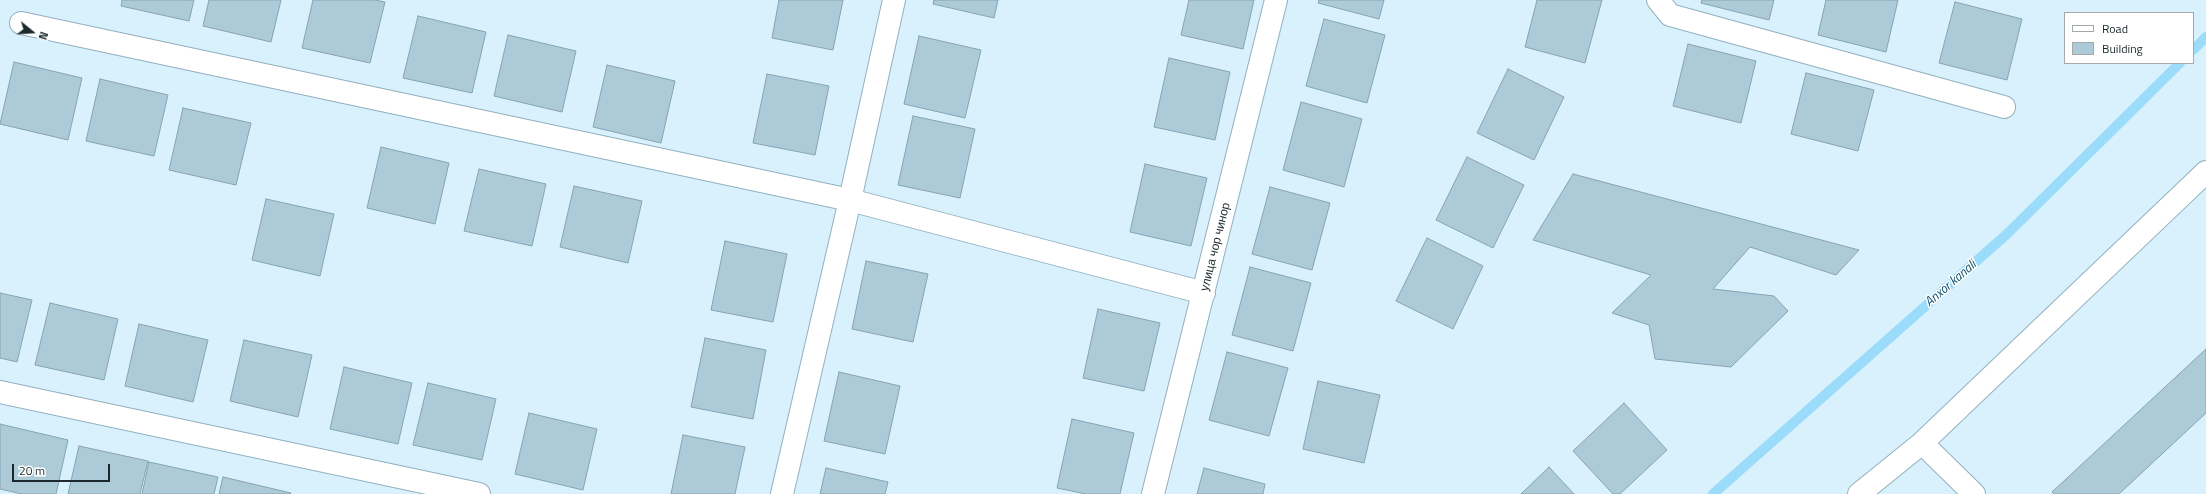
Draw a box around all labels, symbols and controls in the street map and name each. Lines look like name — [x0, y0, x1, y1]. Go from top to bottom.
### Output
north arrow — [12, 12, 52, 52]
legend — [2064, 12, 2194, 64]
text: Road — [2102, 19, 2128, 38]
text: N — [35, 30, 52, 42]
text: Building — [2102, 39, 2143, 58]
street label: улица чор чинор — [1198, 201, 1234, 293]
water label: Anxor kanali — [1922, 257, 1980, 311]
scale bar — [14, 456, 112, 482]
text: 20 m — [19, 461, 45, 480]

